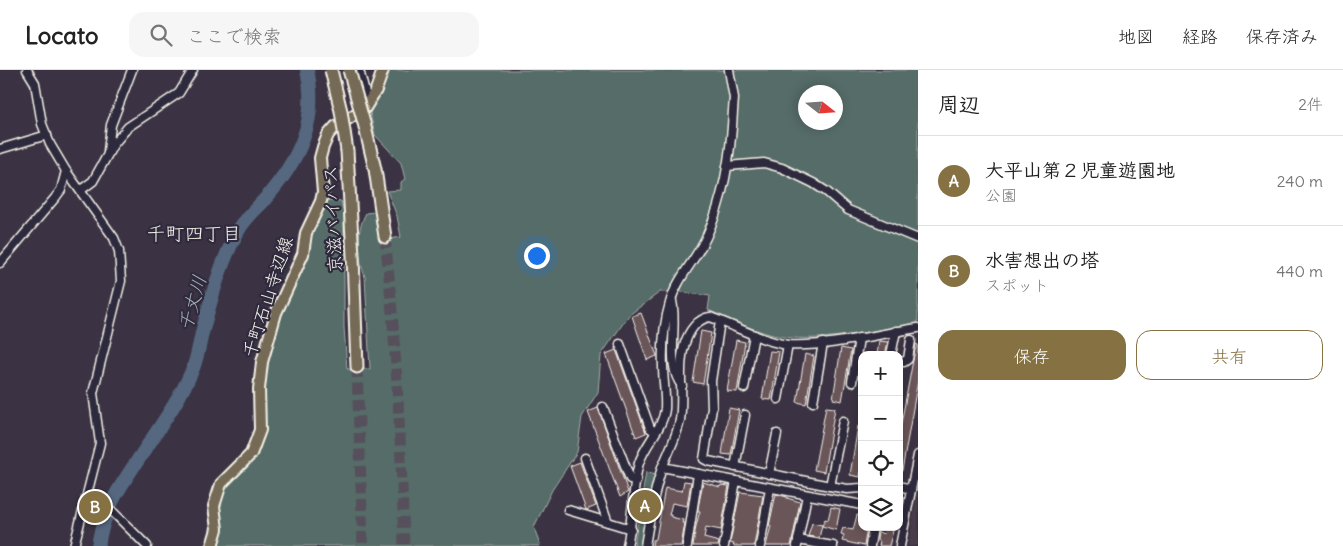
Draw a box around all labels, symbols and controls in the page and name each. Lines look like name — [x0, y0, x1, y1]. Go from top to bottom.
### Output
search box — [129, 12, 479, 57]
text: Locato — [25, 20, 99, 50]
icon: search — [147, 21, 175, 49]
text: ここで検索 — [187, 24, 282, 48]
text: 地図 — [1118, 25, 1154, 48]
text: 経路 — [1182, 25, 1218, 48]
text: 保存済み — [1246, 25, 1318, 48]
north arrow — [798, 85, 843, 130]
text: 周辺 — [938, 91, 980, 118]
text: 2件 — [1298, 94, 1323, 114]
text: 大平山第２児童遊園地 — [985, 158, 1175, 182]
street label: 京滋バイパス — [318, 165, 347, 273]
text: A — [949, 171, 959, 191]
text: 240 m — [1277, 171, 1323, 191]
text: 公園 — [985, 185, 1017, 205]
district label: 千町四丁目 — [146, 221, 242, 245]
street label: 千町石山寺辺線 — [237, 233, 298, 360]
your location — [524, 243, 550, 269]
text: 水害想出の塔 — [985, 248, 1099, 272]
text: B — [949, 261, 959, 281]
text: 440 m — [1276, 261, 1323, 281]
water label: 千丈川 — [173, 272, 211, 334]
text: スポット — [985, 275, 1049, 295]
button: 保存 — [938, 330, 1126, 380]
button: 共有 — [1136, 330, 1323, 380]
map controls — [858, 351, 903, 531]
button: + — [858, 351, 903, 396]
button: − — [858, 396, 903, 441]
button: locate — [858, 441, 903, 486]
button: layers — [858, 486, 903, 531]
pin: A — [629, 487, 661, 525]
pin: B — [79, 488, 111, 526]

